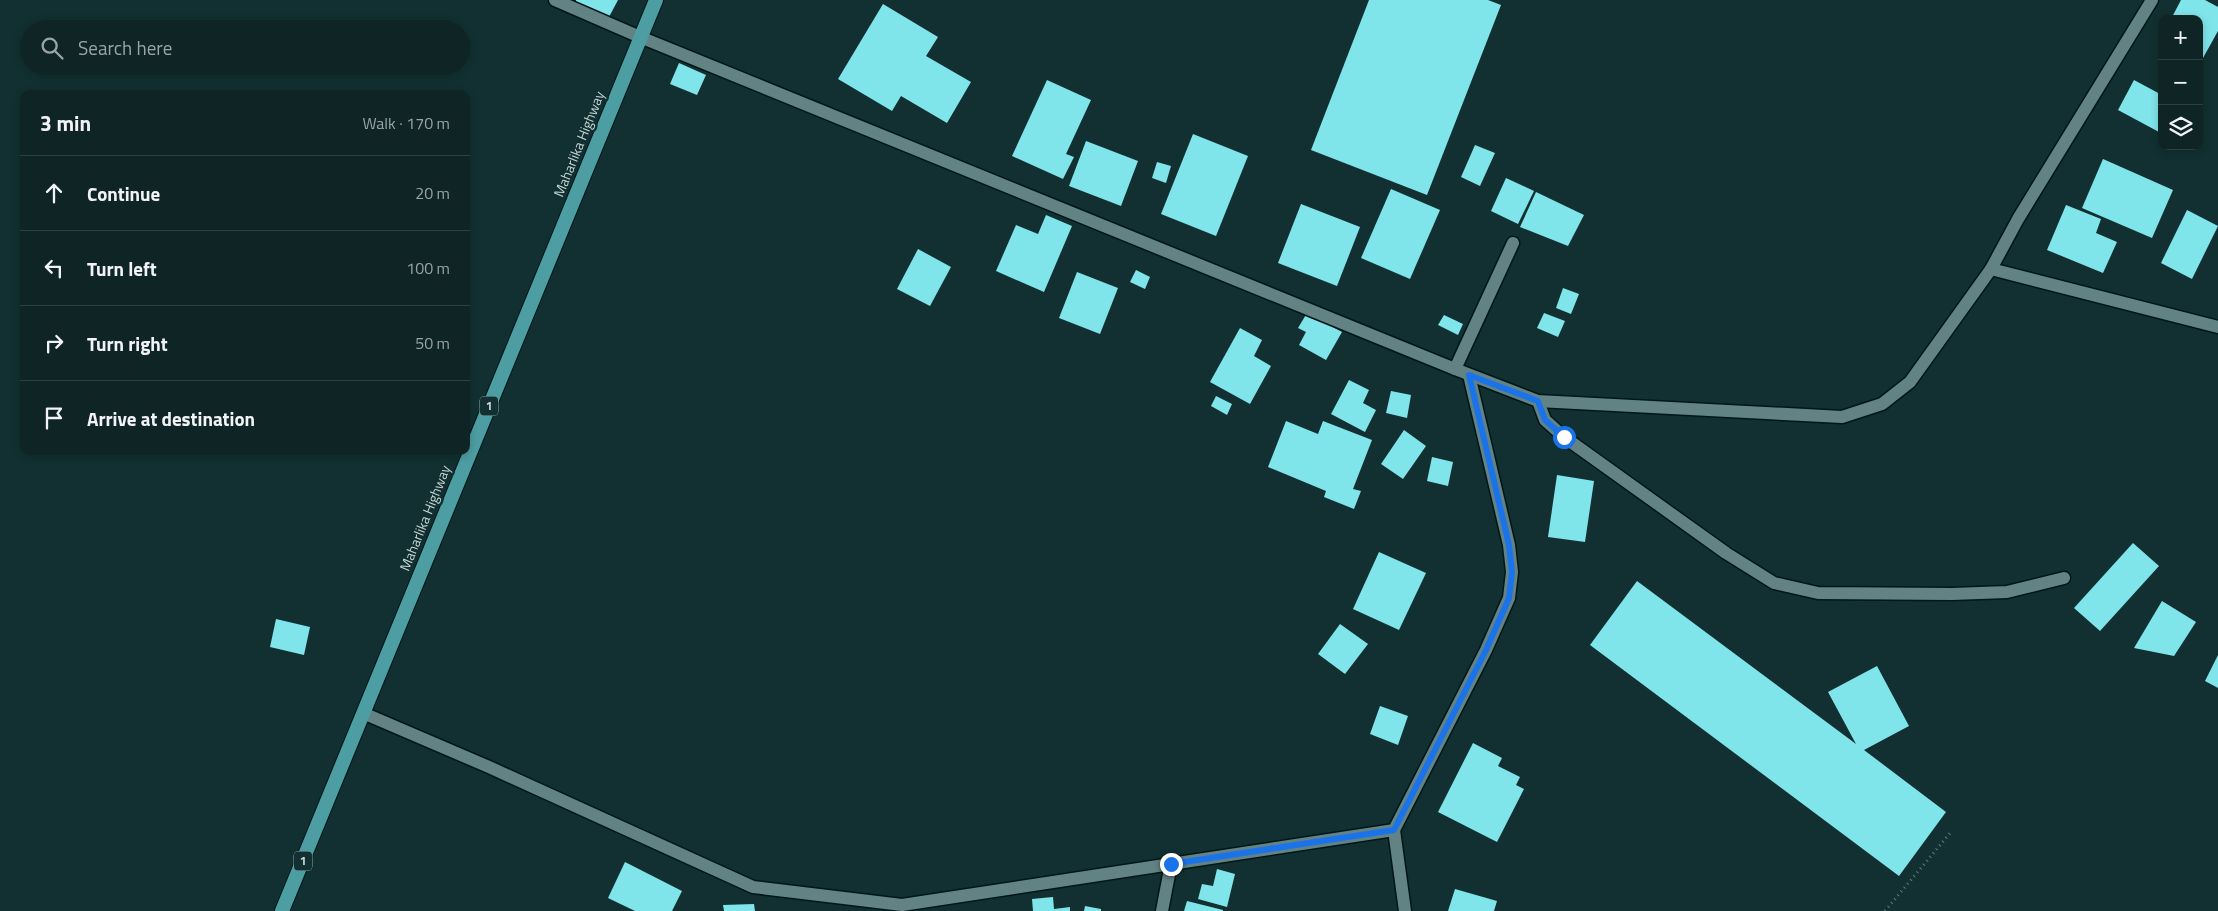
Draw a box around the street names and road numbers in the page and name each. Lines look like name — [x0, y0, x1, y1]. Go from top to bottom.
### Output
street label: Maharlika Highway — [548, 87, 609, 200]
road number: 1 — [480, 396, 498, 416]
street label: Maharlika Highway — [394, 461, 455, 574]
road number: 1 — [294, 851, 312, 870]

